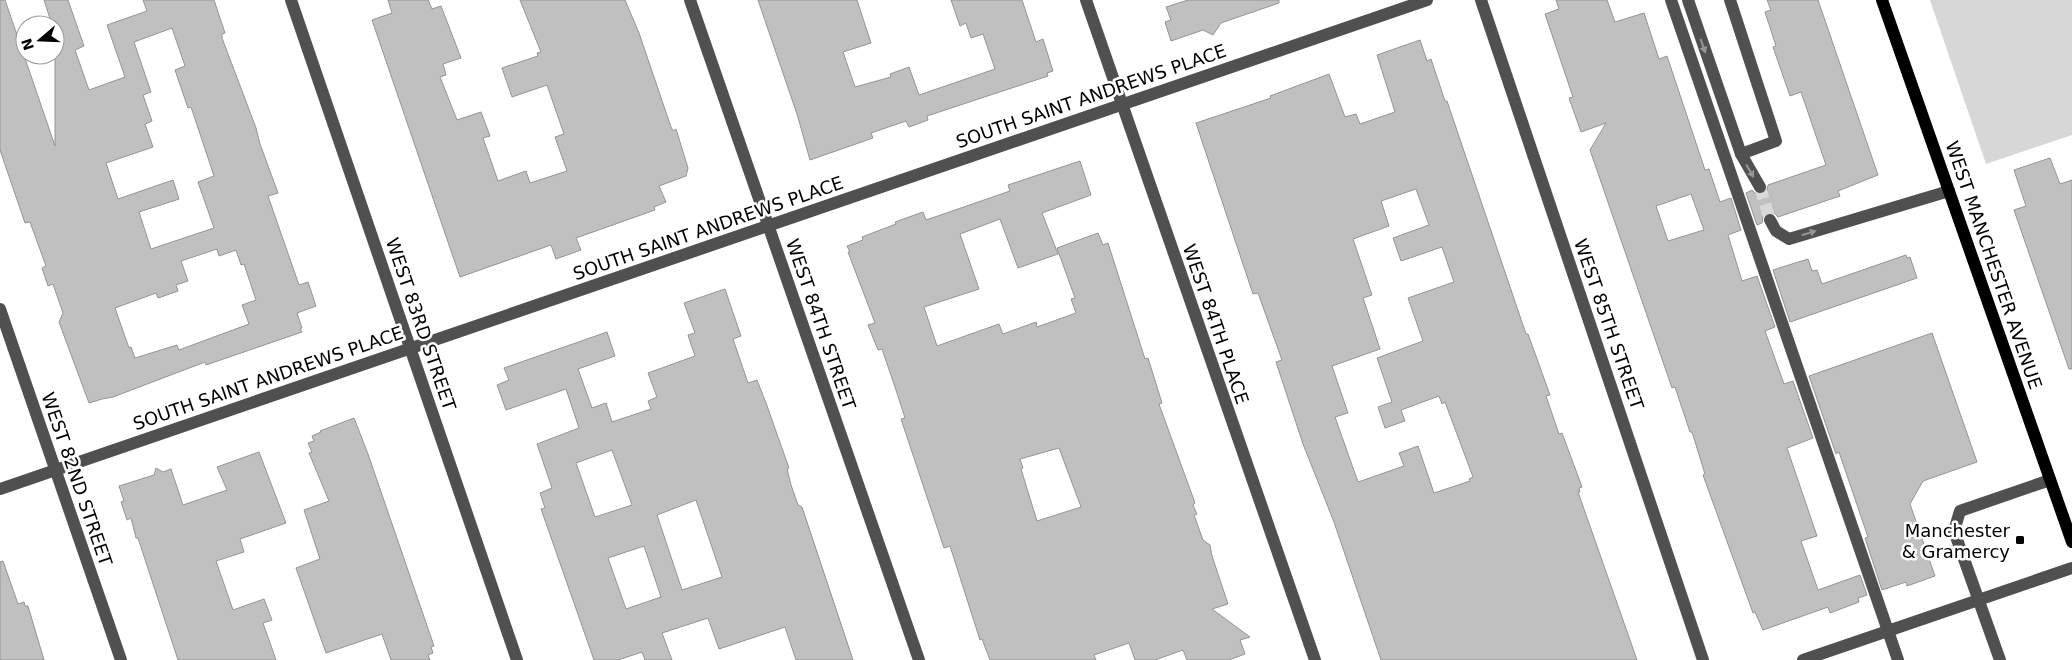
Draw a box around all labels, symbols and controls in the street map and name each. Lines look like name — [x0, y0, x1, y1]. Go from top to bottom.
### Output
north arrow — [15, 15, 65, 65]
text: N — [18, 36, 37, 52]
one-way arrow — [1700, 39, 1708, 54]
street label: SOUTH SAINT ANDREWS PLACE — [953, 40, 1229, 152]
street label: WEST MANCHESTER AVENUE — [1942, 138, 2046, 392]
one-way arrow — [1746, 164, 1755, 178]
street label: SOUTH SAINT ANDREWS PLACE — [570, 172, 846, 284]
one-way arrow — [1801, 229, 1816, 237]
street label: WEST 83RD STREET — [382, 235, 461, 414]
street label: WEST 84TH STREET — [782, 236, 860, 413]
street label: WEST 85TH STREET — [1570, 236, 1648, 413]
street label: WEST 84TH PLACE — [1179, 241, 1253, 407]
street label: SOUTH SAINT ANDREWS PLACE — [130, 322, 406, 434]
street label: WEST 82ND STREET — [37, 390, 117, 569]
place label: Manchester & Gramercy — [1902, 520, 2011, 562]
marker: Manchester & Gramercy — [2014, 534, 2026, 546]

